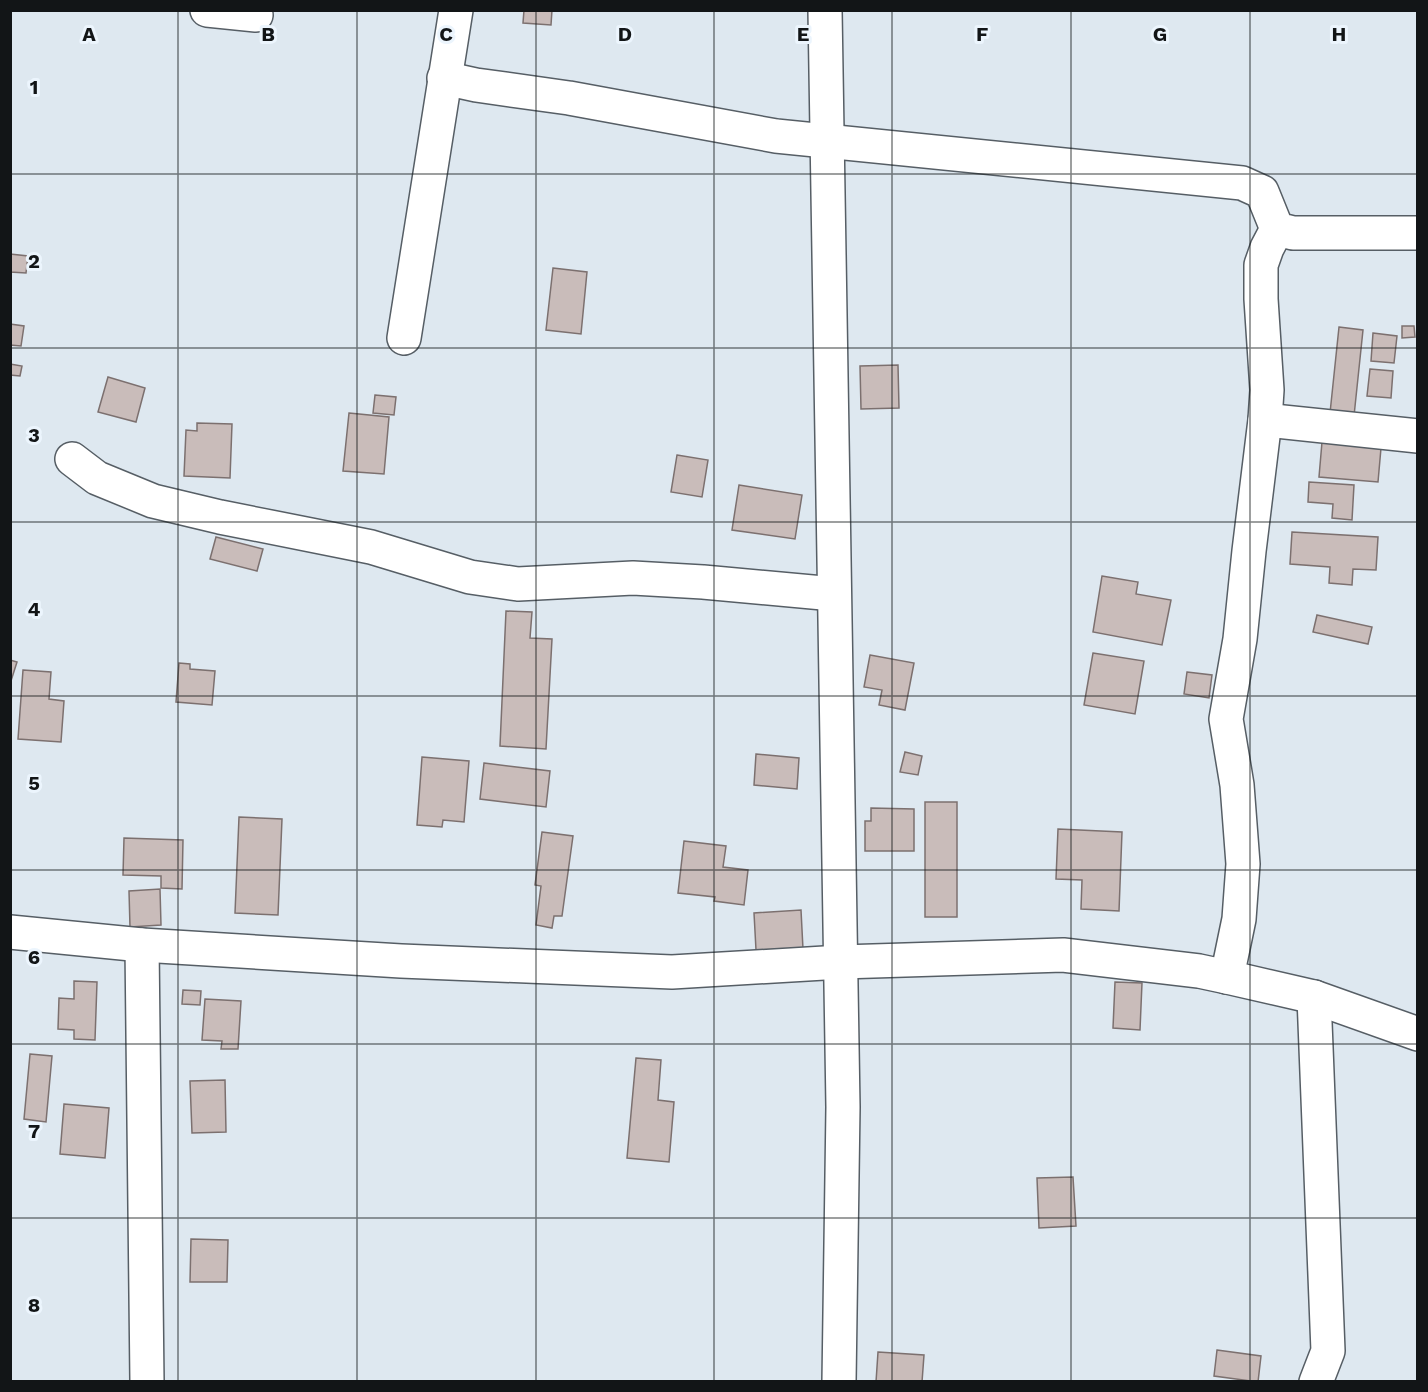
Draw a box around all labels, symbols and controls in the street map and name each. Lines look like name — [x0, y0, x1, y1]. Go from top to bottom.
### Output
text: A — [82, 22, 96, 46]
text: B — [261, 22, 275, 46]
text: C — [439, 22, 453, 46]
text: D — [618, 22, 632, 46]
text: E — [797, 22, 809, 46]
text: F — [976, 22, 988, 46]
text: G — [1153, 22, 1167, 46]
text: H — [1332, 22, 1346, 46]
text: 1 — [30, 75, 38, 99]
text: 2 — [28, 249, 40, 273]
text: 3 — [28, 423, 40, 447]
text: 4 — [28, 597, 41, 621]
text: 5 — [28, 771, 40, 795]
text: 6 — [28, 945, 40, 969]
text: 7 — [28, 1119, 40, 1143]
text: 8 — [28, 1293, 40, 1317]

